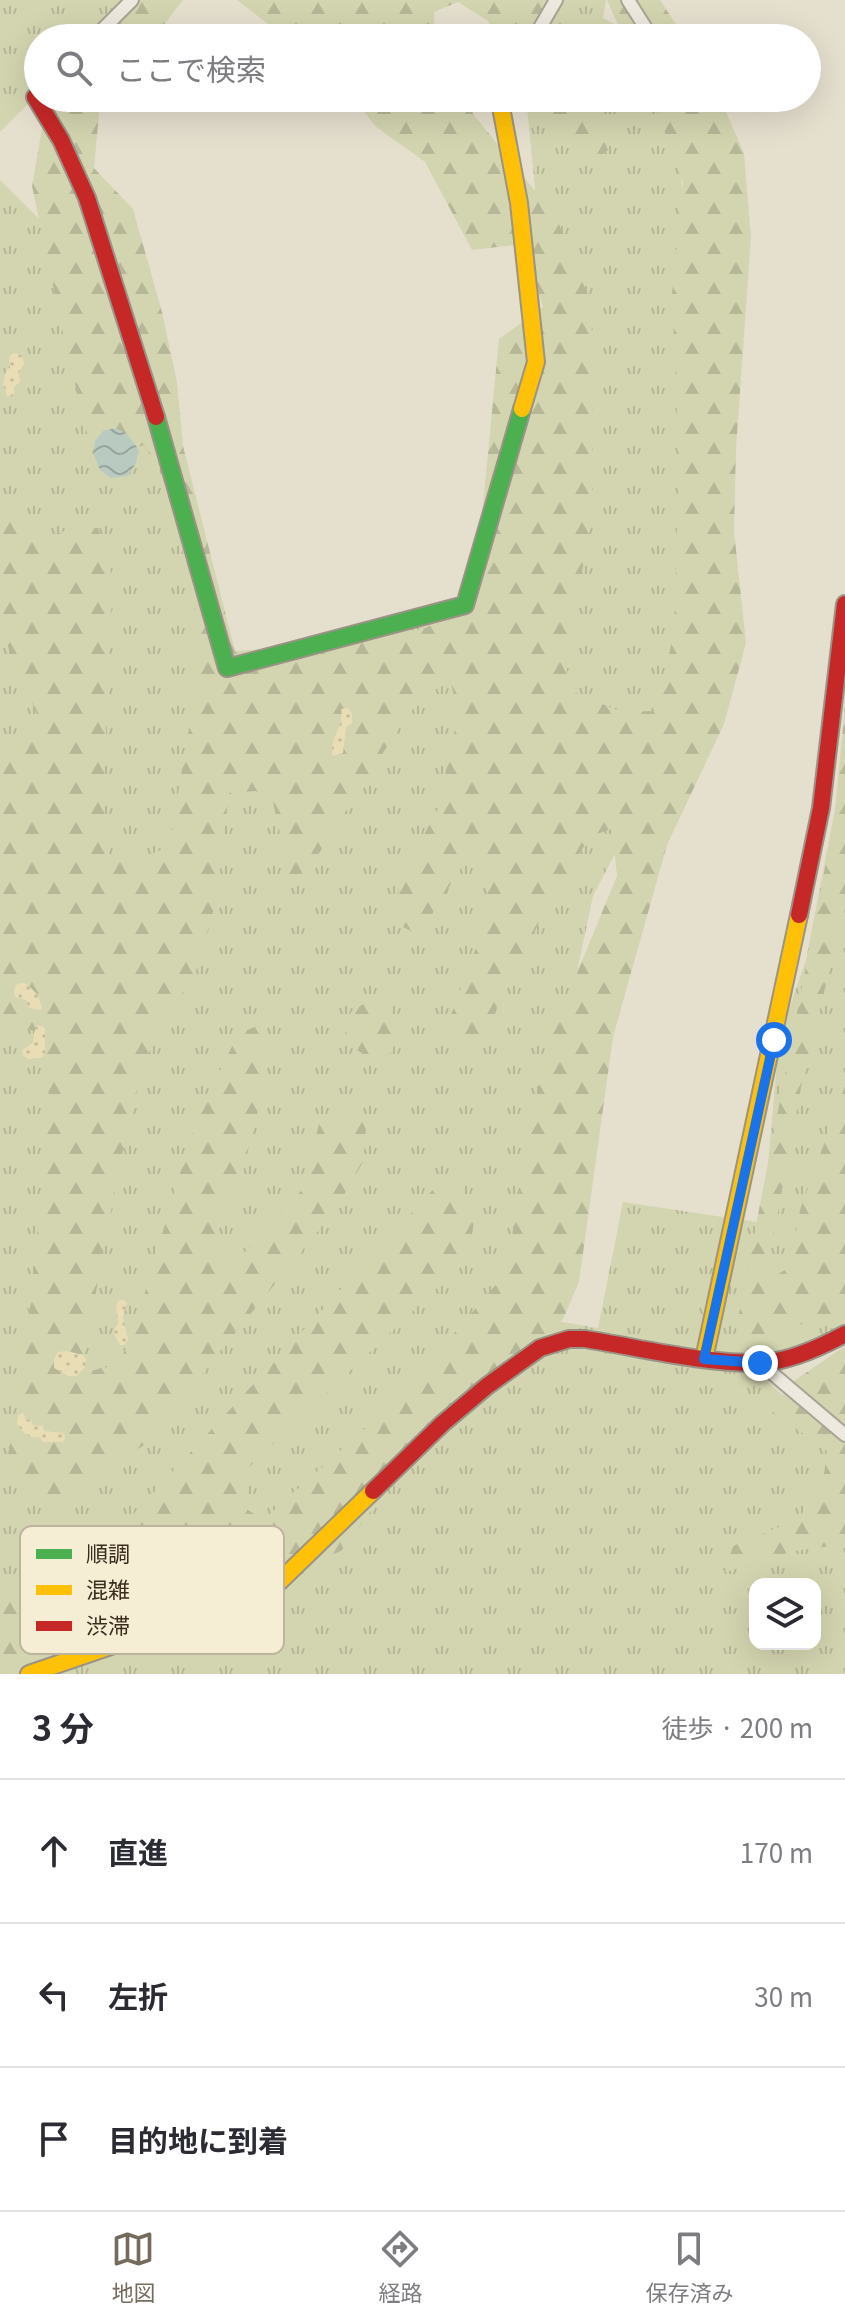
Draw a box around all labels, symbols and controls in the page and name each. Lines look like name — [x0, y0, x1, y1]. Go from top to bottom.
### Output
search box — [24, 24, 821, 112]
icon: search — [52, 46, 96, 90]
text: ここで検索 — [116, 46, 266, 90]
route start — [756, 1022, 792, 1058]
route end — [742, 1345, 778, 1381]
legend — [20, 1526, 284, 1654]
text: 順調 — [86, 1536, 130, 1568]
text: 混雑 — [86, 1572, 130, 1604]
map controls — [749, 1578, 821, 1650]
button: layers — [749, 1578, 821, 1650]
text: 渋滞 — [86, 1608, 130, 1640]
text: 3 分 — [32, 1702, 94, 1751]
text: 徒歩 · 200 m — [662, 1708, 813, 1745]
icon: ahead — [32, 1829, 76, 1873]
text: 直進 — [108, 1829, 168, 1873]
text: 170 m — [740, 1833, 813, 1870]
icon: left — [32, 1973, 76, 2017]
text: 左折 — [108, 1973, 168, 2017]
text: 30 m — [754, 1977, 813, 2014]
icon: arrive — [32, 2117, 76, 2161]
text: 目的地に到着 — [108, 2117, 288, 2161]
tab: 地図 — [111, 2227, 156, 2307]
tab: 経路 — [378, 2227, 423, 2307]
tab: 保存済み — [645, 2227, 734, 2307]

